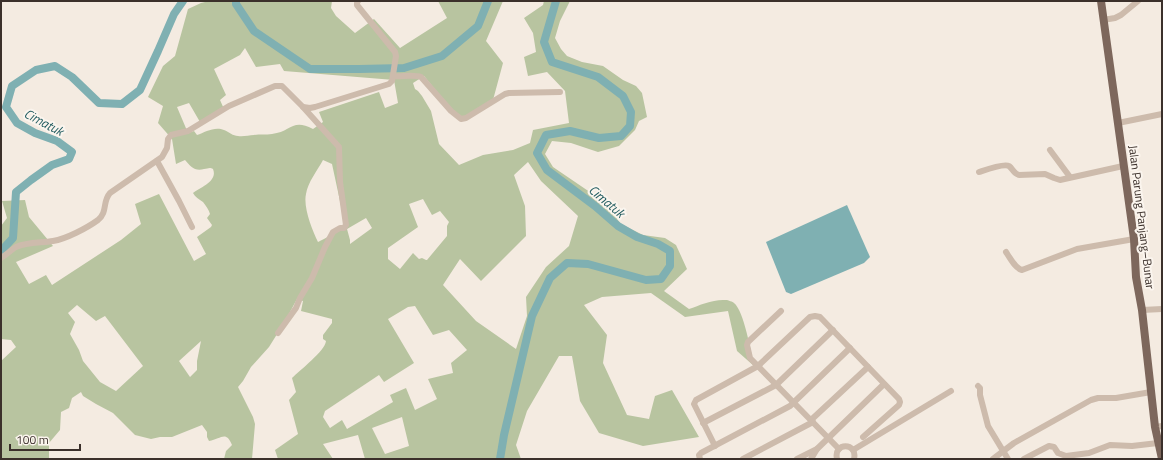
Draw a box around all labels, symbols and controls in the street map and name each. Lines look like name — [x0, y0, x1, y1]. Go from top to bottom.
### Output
water label: Cimatuk — [21, 103, 69, 142]
street label: Jalan Parung Panjang–Bunar — [1124, 144, 1160, 290]
water label: Cimatuk — [584, 180, 631, 224]
scale bar — [10, 426, 80, 452]
text: 100 m — [16, 430, 49, 449]

